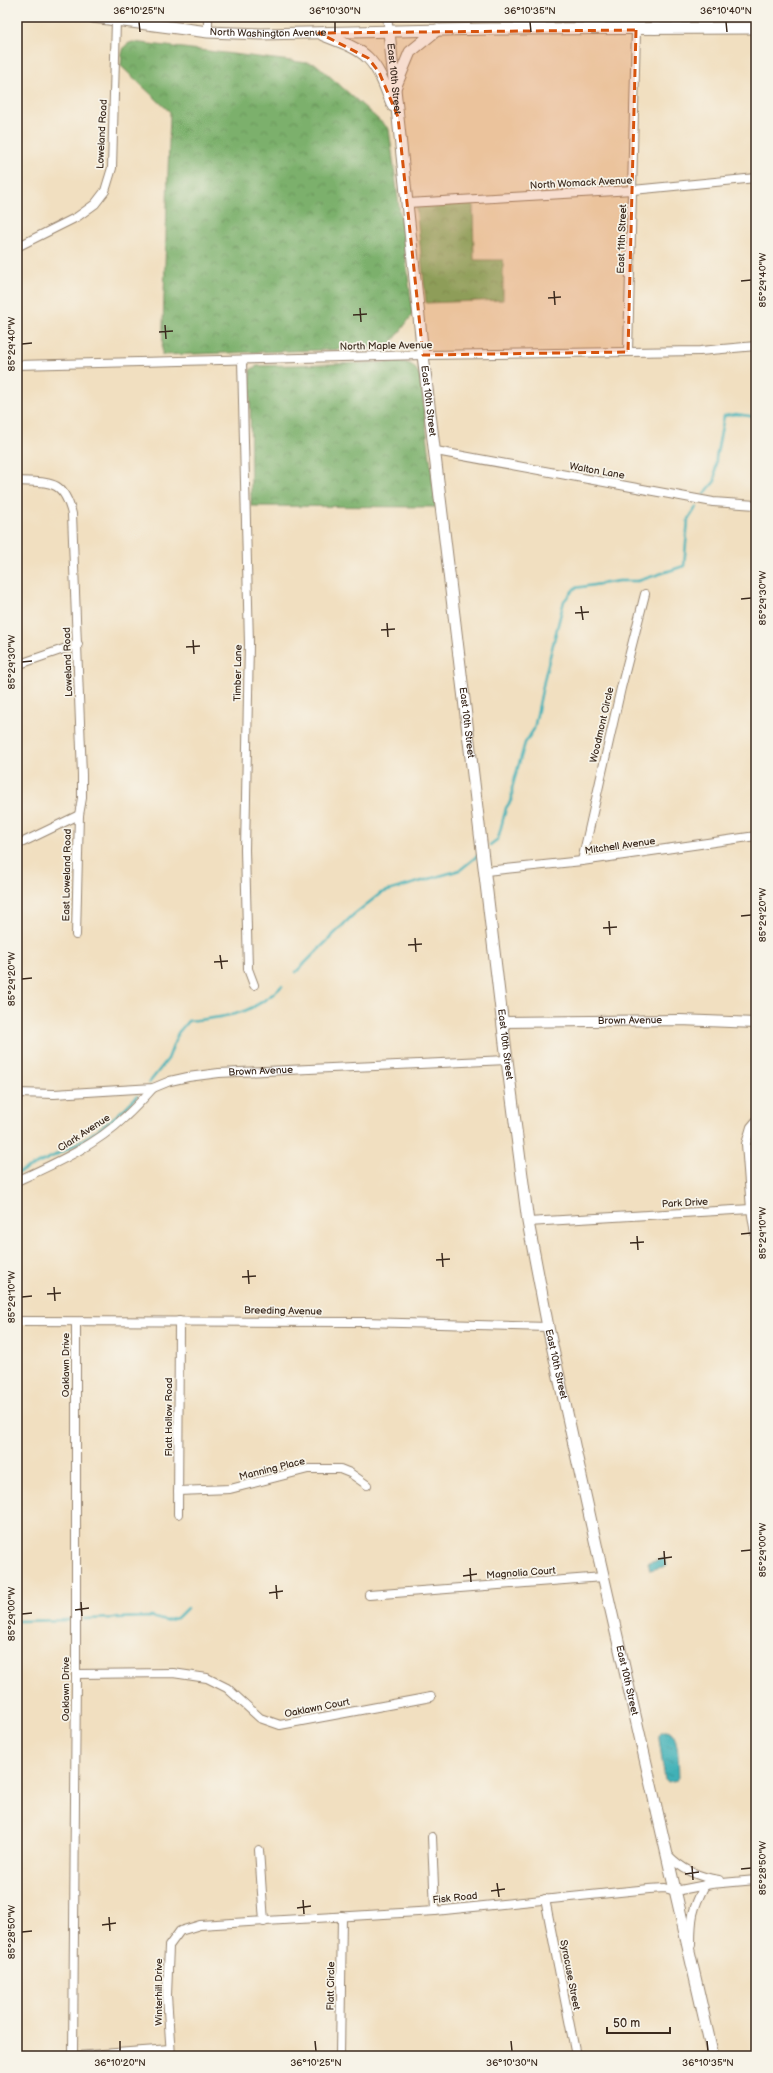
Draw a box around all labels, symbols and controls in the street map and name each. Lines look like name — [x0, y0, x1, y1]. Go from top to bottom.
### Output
text: 36°10'25"N — [113, 5, 165, 17]
text: 36°10'30"N — [309, 5, 361, 17]
text: 36°10'35"N — [504, 5, 556, 17]
text: 36°10'40"N — [700, 5, 752, 17]
street label: North Washington Avenue — [209, 26, 327, 40]
street label: East 10th Street — [384, 43, 404, 115]
street label: Loweland Road — [94, 99, 110, 169]
street label: North Womack Avenue — [530, 174, 633, 192]
street label: East 11th Street — [615, 204, 629, 274]
text: 85°29'40"W — [757, 253, 769, 307]
text: 85°29'40"W — [6, 317, 18, 371]
street label: North Maple Avenue — [340, 339, 432, 353]
street label: East 10th Street — [418, 365, 439, 437]
street label: Walton Lane — [568, 460, 626, 482]
text: 85°29'30"W — [757, 571, 769, 625]
street label: Loweland Road — [61, 627, 75, 697]
text: 85°29'30"W — [6, 635, 18, 689]
street label: Timber Lane — [232, 644, 244, 702]
street label: East 10th Street — [457, 686, 477, 759]
street label: Woodmont Circle — [587, 686, 617, 764]
street label: East Loweland Road — [60, 828, 74, 921]
street label: Mitchell Avenue — [584, 835, 656, 857]
text: 85°29'20"W — [757, 888, 769, 942]
text: 85°29'20"W — [6, 952, 18, 1006]
street label: East 10th Street — [495, 1008, 516, 1081]
street label: Brown Avenue — [598, 1014, 662, 1027]
street label: Brown Avenue — [228, 1064, 293, 1079]
street label: Clark Avenue — [56, 1112, 112, 1154]
street label: Park Drive — [662, 1196, 708, 1210]
text: 85°29'10"W — [757, 1207, 769, 1259]
text: 85°29'10"W — [6, 1271, 18, 1323]
street label: Breeding Avenue — [244, 1304, 322, 1318]
street label: East 10th Street — [543, 1328, 570, 1400]
street label: Oaklawn Drive — [60, 1333, 72, 1397]
street label: Flatt Hollow Road — [163, 1377, 175, 1457]
street label: Manning Place — [238, 1455, 306, 1483]
text: 85°29'00"W — [757, 1523, 769, 1577]
street label: Magnolia Court — [486, 1565, 556, 1581]
text: 85°29'00"W — [6, 1587, 18, 1641]
street label: East 10th Street — [613, 1644, 641, 1716]
street label: Oaklawn Drive — [60, 1657, 72, 1721]
street label: Oaklawn Court — [283, 1696, 351, 1720]
text: 85°28'50"W — [757, 1841, 769, 1895]
street label: Fisk Road — [432, 1890, 478, 1906]
text: 85°28'50"W — [6, 1905, 18, 1959]
street label: Syracuse Street — [557, 1939, 583, 2011]
street label: Winterhill Drive — [153, 1958, 165, 2026]
street label: Flatt Circle — [325, 1961, 337, 2011]
scale bar — [607, 2009, 670, 2035]
text: 50 m — [613, 2016, 640, 2031]
text: 36°10'20"N — [94, 2057, 146, 2069]
text: 36°10'25"N — [290, 2057, 342, 2069]
text: 36°10'30"N — [486, 2057, 538, 2069]
text: 36°10'35"N — [682, 2057, 734, 2069]

